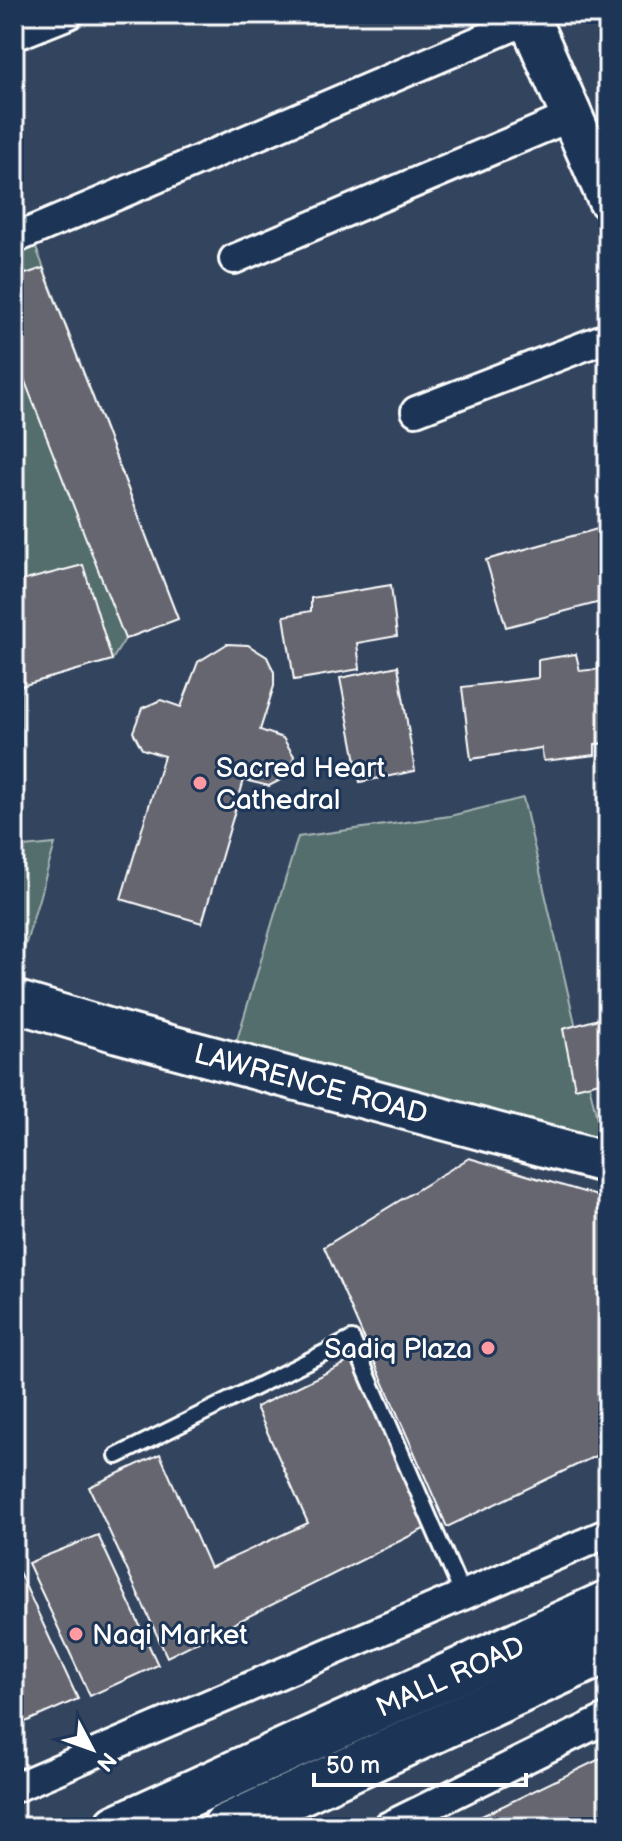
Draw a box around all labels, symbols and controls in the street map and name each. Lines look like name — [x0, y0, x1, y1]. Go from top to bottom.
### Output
place label: Sacred Heart Cathedral — [216, 752, 386, 817]
marker: Sacred Heart Cathedral — [191, 774, 209, 792]
street label: LAWRENCE ROAD — [190, 1037, 431, 1131]
place label: Sadiq Plaza — [324, 1333, 472, 1366]
marker: Sadiq Plaza — [479, 1339, 497, 1357]
place label: Naqi Market — [92, 1619, 248, 1652]
marker: Naqi Market — [67, 1625, 85, 1643]
street label: MALL ROAD — [371, 1630, 530, 1725]
north arrow — [52, 1709, 132, 1789]
scale bar — [314, 1737, 526, 1787]
text: N — [90, 1746, 122, 1776]
text: 50 m — [326, 1751, 380, 1780]

